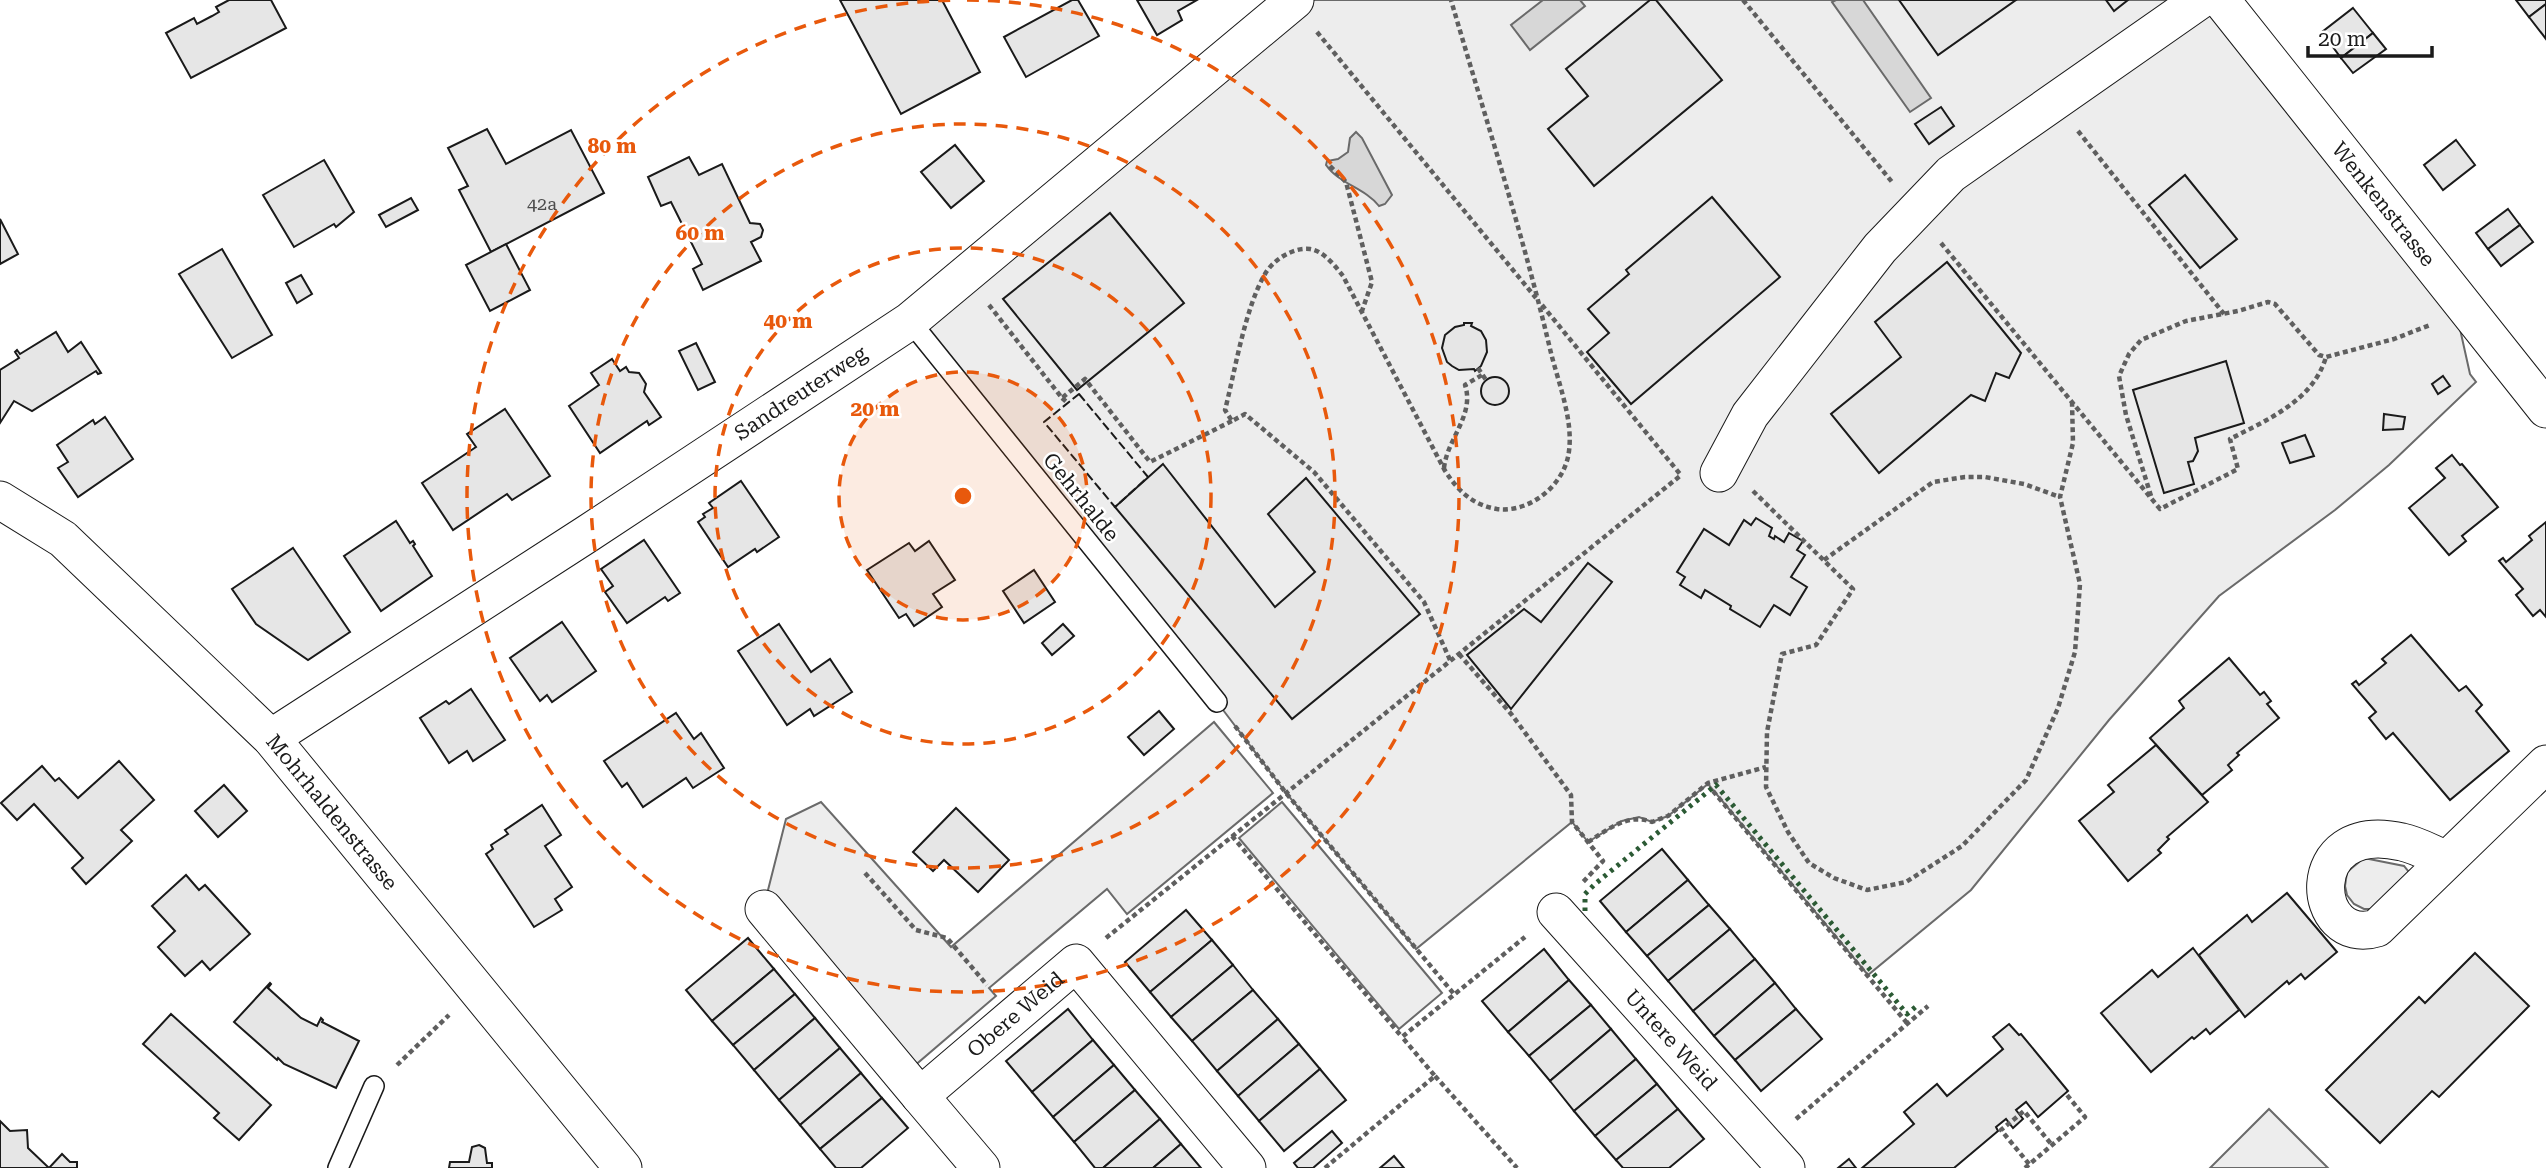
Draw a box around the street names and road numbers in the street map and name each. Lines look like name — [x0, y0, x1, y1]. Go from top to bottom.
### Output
street label: Wenkenstrasse — [2327, 137, 2440, 271]
street label: Sandreuterweg — [730, 341, 871, 445]
street label: Gehrhalde — [1038, 448, 1124, 546]
street label: Mohrhaldenstrasse — [261, 730, 403, 895]
street label: Obere Weid — [962, 966, 1069, 1062]
street label: Untere Weid — [1620, 985, 1723, 1095]

